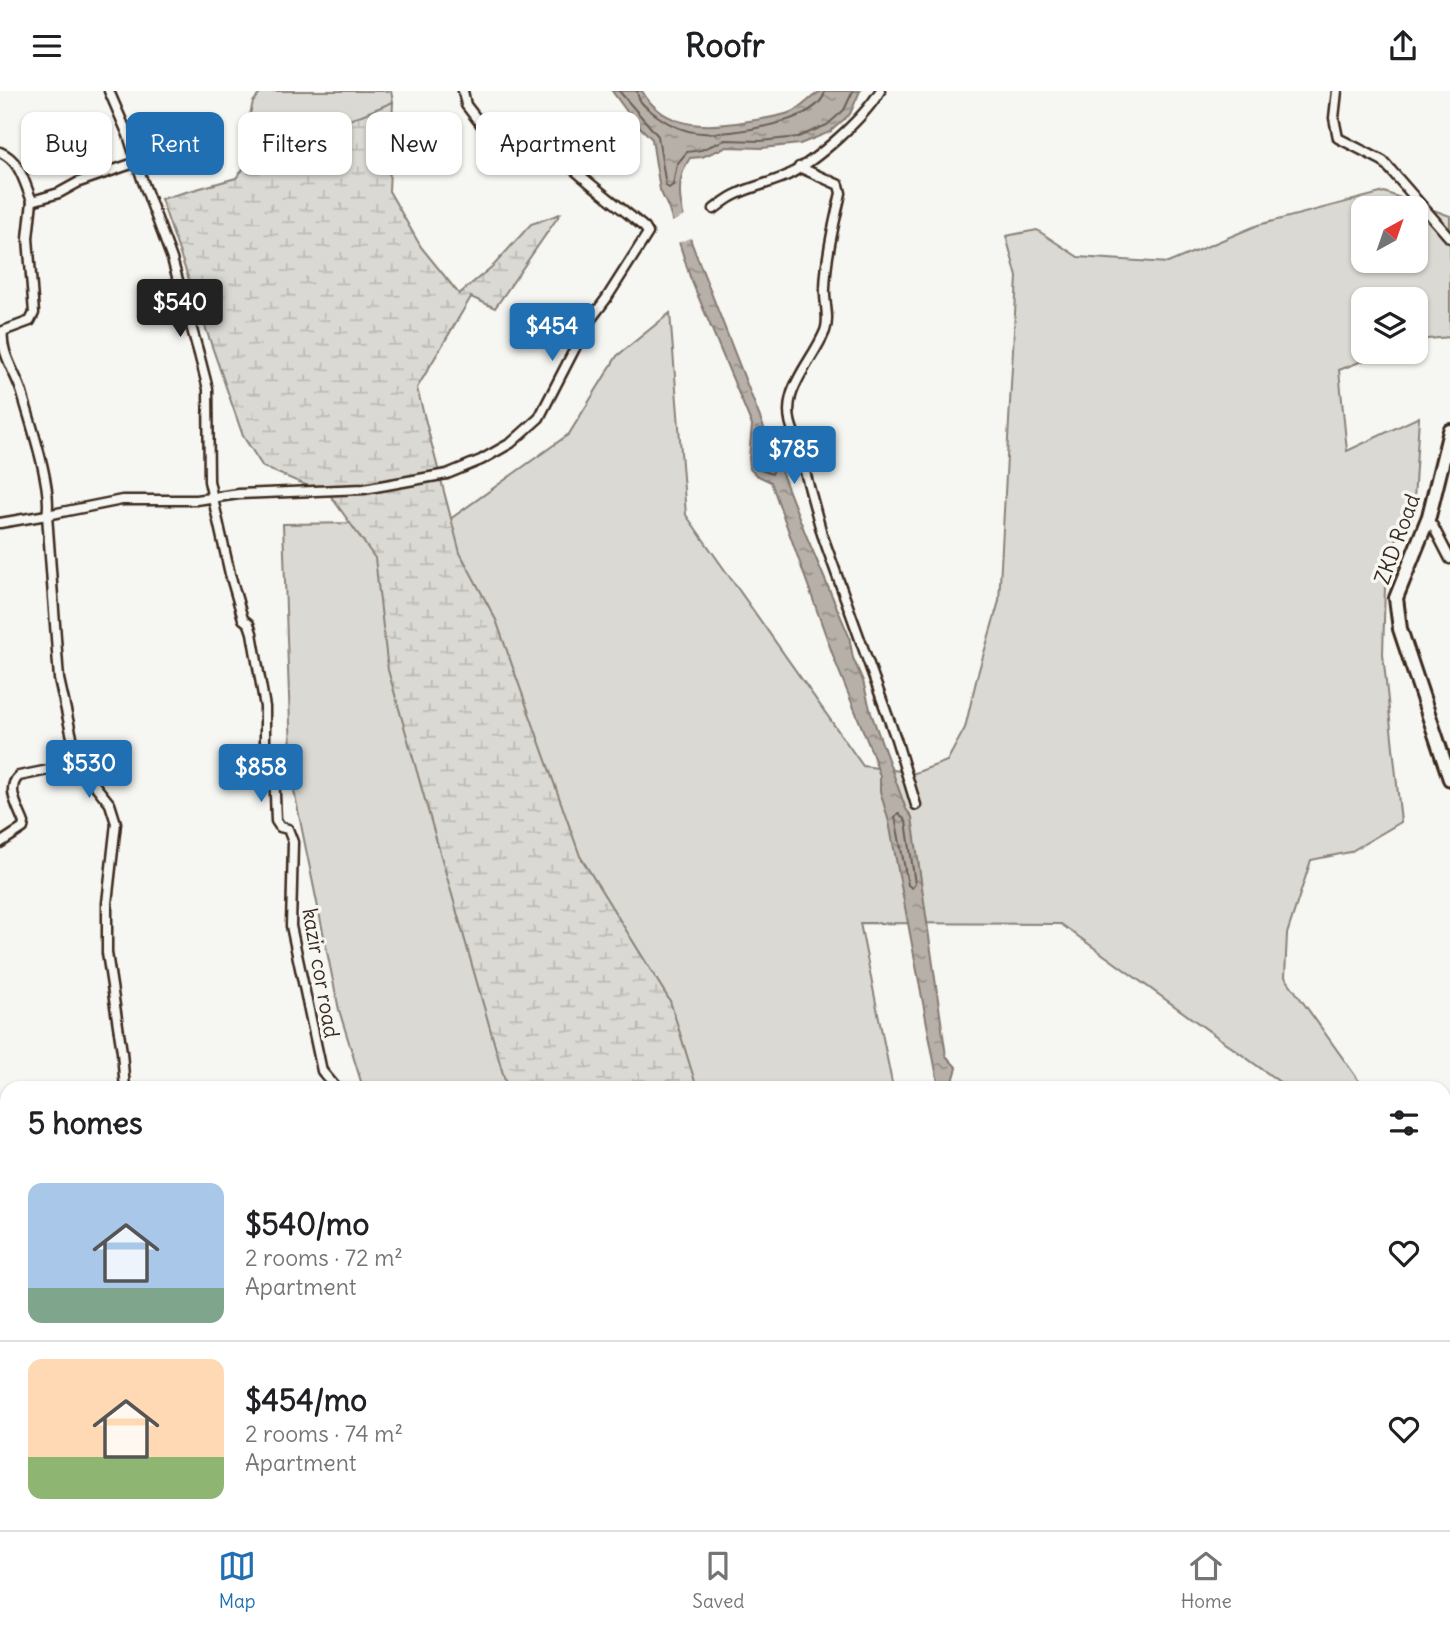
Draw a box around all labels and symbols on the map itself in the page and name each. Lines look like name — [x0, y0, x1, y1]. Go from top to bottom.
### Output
north arrow — [1351, 196, 1428, 273]
pin: $540 — [139, 279, 221, 339]
pin: $454 — [511, 303, 593, 363]
pin: $785 — [753, 427, 835, 486]
street label: ZKD Road — [1368, 490, 1426, 588]
pin: $530 — [48, 741, 130, 800]
pin: $858 — [220, 745, 302, 804]
street label: kazir cor road — [296, 906, 346, 1040]

